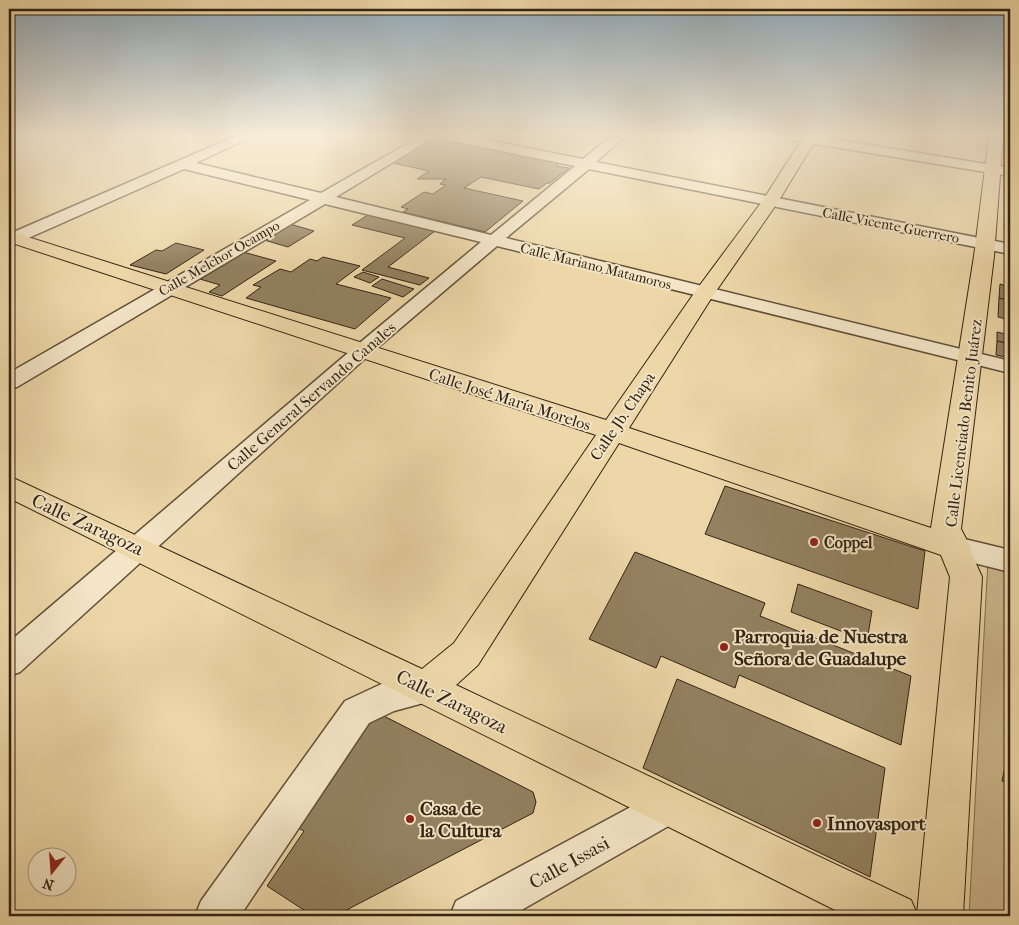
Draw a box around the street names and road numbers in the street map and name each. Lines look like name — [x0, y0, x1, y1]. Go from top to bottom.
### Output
street label: Calle Vicente Guerrero — [821, 204, 961, 247]
street label: Calle Melchor Ocampo — [156, 217, 283, 300]
street label: Calle Mariano Matamoros — [519, 239, 673, 293]
street label: Calle General Servando Canales — [223, 318, 400, 475]
street label: Calle Licenciado Benito Juárez — [941, 318, 986, 528]
street label: Calle José María Morelos — [427, 364, 593, 435]
street label: Calle Jb. Chapa — [586, 368, 659, 464]
street label: Calle Zaragoza — [28, 489, 147, 560]
street label: Calle Zaragoza — [392, 666, 511, 738]
street label: Calle Issasi — [526, 832, 614, 894]

